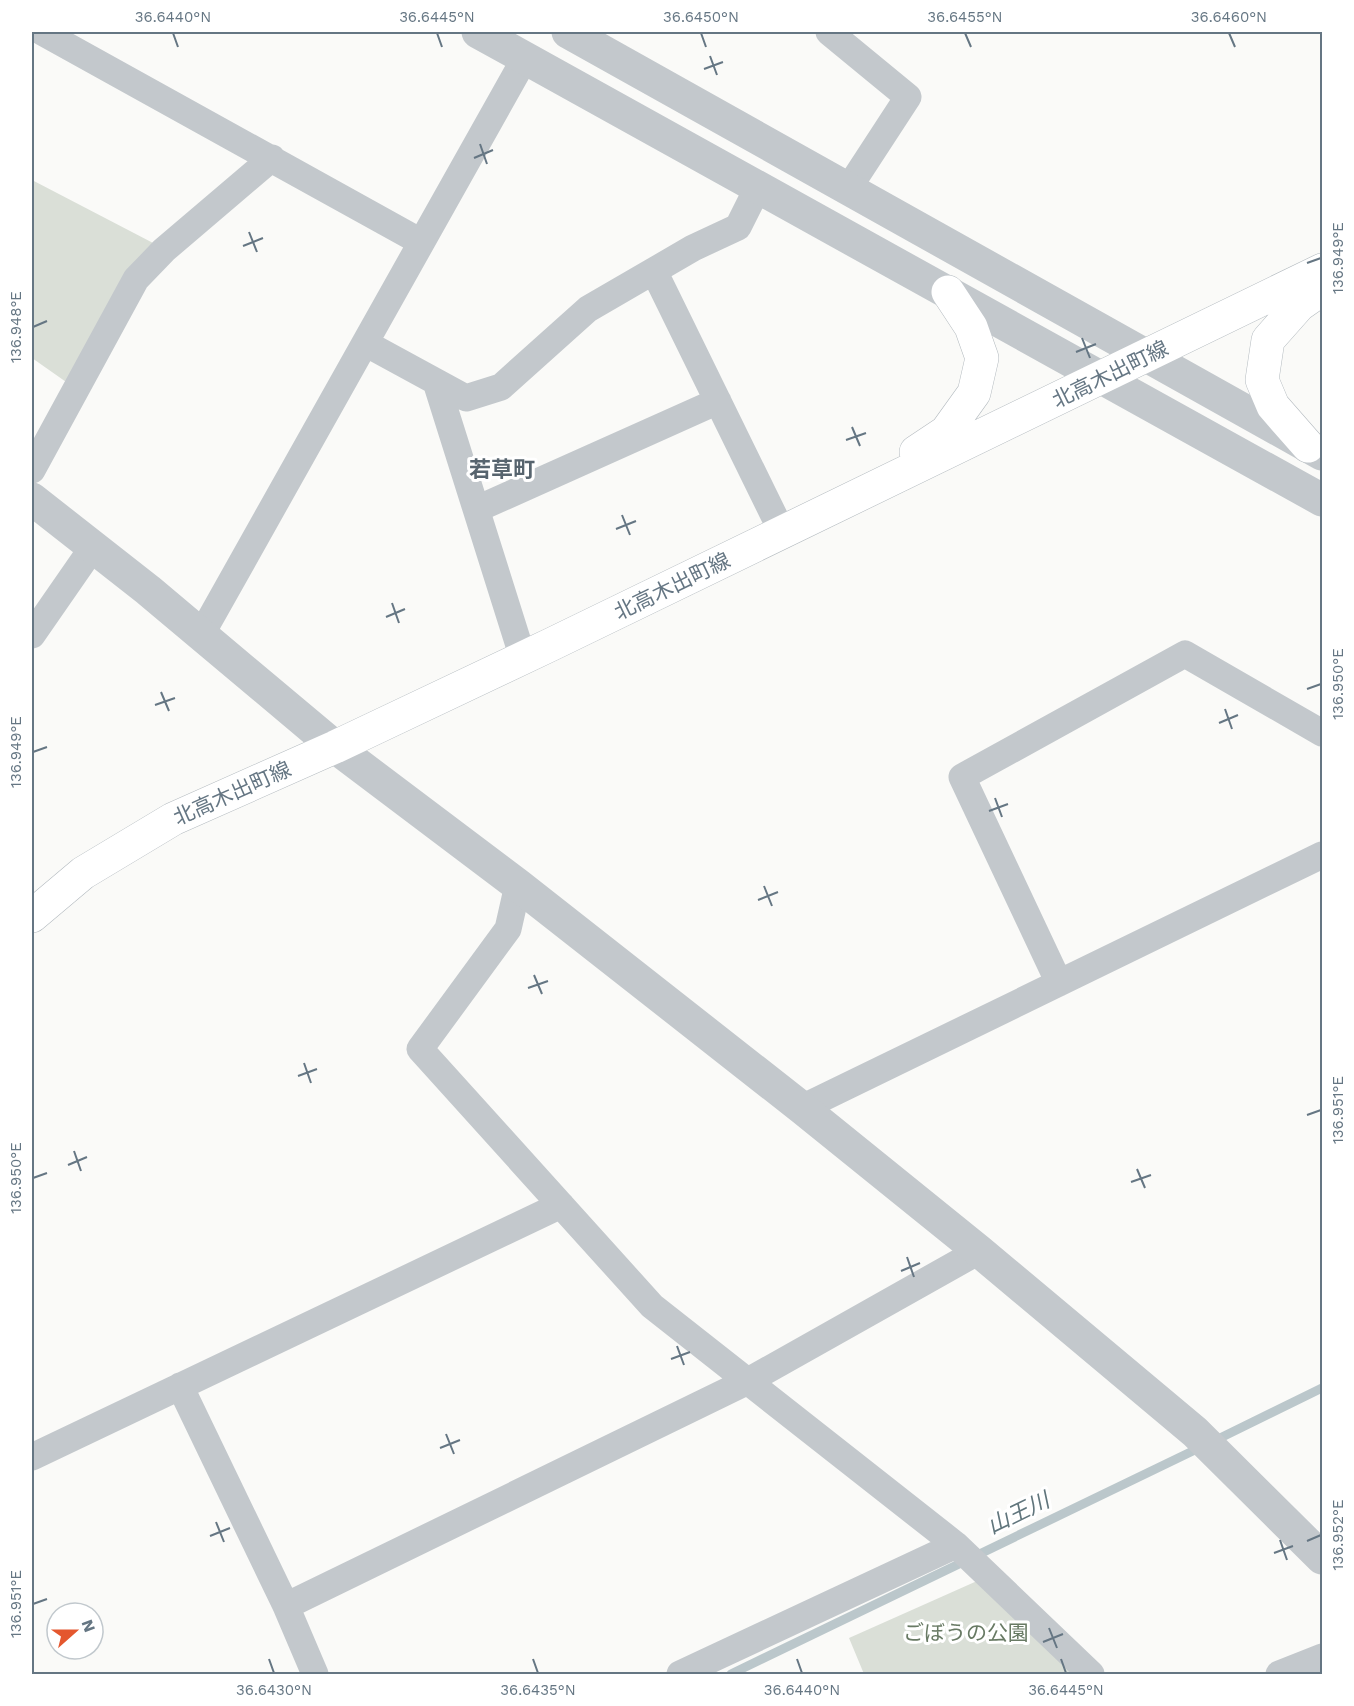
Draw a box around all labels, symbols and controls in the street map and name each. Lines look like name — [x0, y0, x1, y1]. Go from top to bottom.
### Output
text: 36.6440°N — [135, 8, 211, 26]
text: 36.6445°N — [399, 8, 475, 26]
text: 36.6450°N — [663, 8, 739, 26]
text: 36.6455°N — [927, 8, 1003, 26]
text: 36.6460°N — [1191, 8, 1267, 26]
text: 136.949°E — [1329, 222, 1347, 294]
text: 136.948°E — [7, 291, 25, 363]
street label: 北高木出町線 — [1048, 335, 1172, 413]
district label: 若草町 — [469, 457, 535, 482]
street label: 北高木出町線 — [610, 547, 734, 625]
text: 136.950°E — [1329, 648, 1347, 720]
text: 136.949°E — [7, 716, 25, 788]
street label: 北高木出町線 — [169, 756, 295, 830]
text: 136.951°E — [1329, 1076, 1347, 1144]
text: 136.950°E — [7, 1142, 25, 1214]
water label: 山王川 — [983, 1486, 1055, 1539]
text: 136.952°E — [1329, 1500, 1347, 1570]
text: 136.951°E — [7, 1570, 25, 1638]
north arrow — [45, 1601, 105, 1661]
text: N — [78, 1617, 100, 1635]
park label: ごぼうの公園 — [903, 1620, 1029, 1645]
text: 36.6430°N — [236, 1681, 312, 1699]
text: 36.6435°N — [500, 1681, 576, 1699]
text: 36.6440°N — [764, 1681, 840, 1699]
text: 36.6445°N — [1028, 1681, 1104, 1699]

